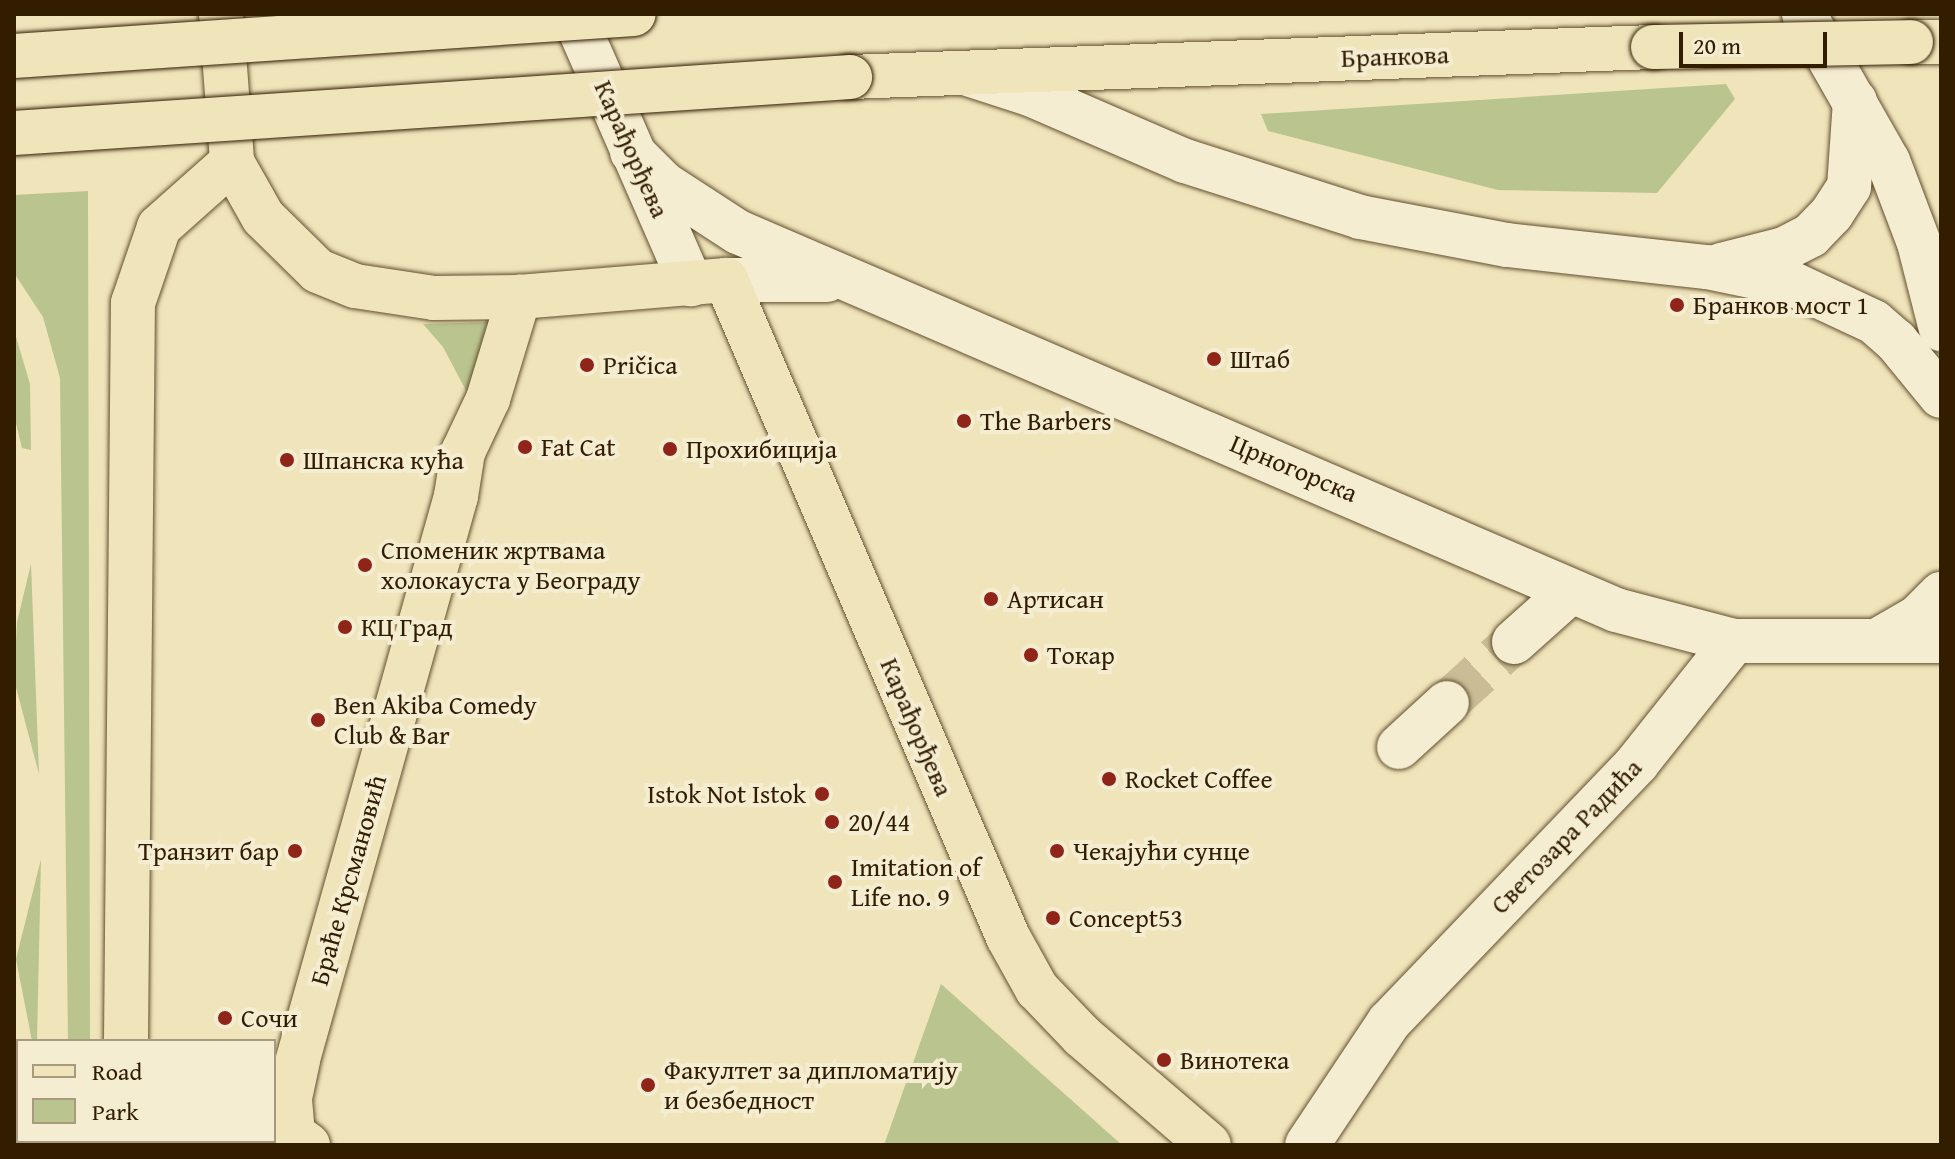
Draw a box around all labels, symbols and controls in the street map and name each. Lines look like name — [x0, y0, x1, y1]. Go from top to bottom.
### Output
scale bar — [1683, 16, 1831, 66]
text: 20 m — [1693, 28, 1741, 63]
street label: Бранкова — [1340, 39, 1450, 73]
street label: Карађорђева — [588, 76, 676, 222]
place label: Бранков мост 1 — [1693, 289, 1869, 321]
marker: Бранков мост 1 — [1668, 296, 1686, 314]
place label: Штаб — [1230, 343, 1290, 375]
place label: Pričica — [603, 349, 678, 381]
marker: Штаб — [1205, 350, 1223, 368]
marker: Pričica — [578, 356, 596, 374]
place label: The Barbers — [980, 405, 1112, 437]
marker: The Barbers — [955, 412, 973, 430]
street label: Црногорска — [1226, 427, 1362, 509]
place label: Fat Cat — [541, 431, 615, 463]
place label: Прохибиција — [686, 433, 837, 465]
marker: Fat Cat — [516, 438, 534, 456]
marker: Прохибиција — [661, 440, 679, 458]
place label: Шпанска кућа — [303, 444, 464, 476]
marker: Шпанска кућа — [278, 451, 296, 469]
place label: Споменик жртвама холокауста у Београду — [381, 534, 640, 596]
marker: Споменик жртвама холокауста у Београду — [356, 556, 374, 574]
place label: Артисан — [1007, 583, 1104, 615]
marker: Артисан — [982, 590, 1000, 608]
place label: КЦ Град — [361, 611, 453, 643]
marker: КЦ Град — [336, 618, 354, 636]
place label: Токар — [1047, 639, 1115, 671]
marker: Токар — [1022, 646, 1040, 664]
street label: Карађорђева — [874, 653, 960, 801]
place label: Ben Akiba Comedy Club & Bar — [334, 689, 537, 750]
marker: Ben Akiba Comedy Club & Bar — [309, 711, 327, 729]
street label: Светозара Радића — [1484, 752, 1648, 920]
place label: Rocket Coffee — [1125, 763, 1273, 795]
marker: Rocket Coffee — [1100, 770, 1118, 788]
street label: Браће Крсмановић — [303, 771, 393, 989]
place label: Istok Not Istok — [647, 778, 806, 810]
marker: Istok Not Istok — [813, 785, 831, 803]
place label: 20/44 — [848, 806, 910, 838]
marker: 20/44 — [823, 813, 841, 831]
place label: Транзит бар — [138, 835, 279, 867]
place label: Чекајући сунце — [1073, 835, 1250, 867]
marker: Транзит бар — [286, 842, 304, 860]
marker: Чекајући сунце — [1048, 842, 1066, 860]
place label: Imitation of Life no. 9 — [851, 851, 981, 912]
marker: Imitation of Life no. 9 — [826, 873, 844, 891]
place label: Concept53 — [1069, 902, 1183, 934]
marker: Concept53 — [1044, 909, 1062, 927]
place label: Сочи — [241, 1002, 298, 1034]
marker: Сочи — [216, 1009, 234, 1027]
legend — [16, 1039, 276, 1143]
place label: Винотека — [1180, 1044, 1289, 1076]
marker: Винотека — [1155, 1051, 1173, 1069]
text: Road — [92, 1054, 142, 1089]
place label: Факултет за дипломатију и безбедност — [664, 1054, 958, 1116]
marker: Факултет за дипломатију и безбедност — [639, 1076, 657, 1094]
text: Park — [92, 1094, 138, 1129]

